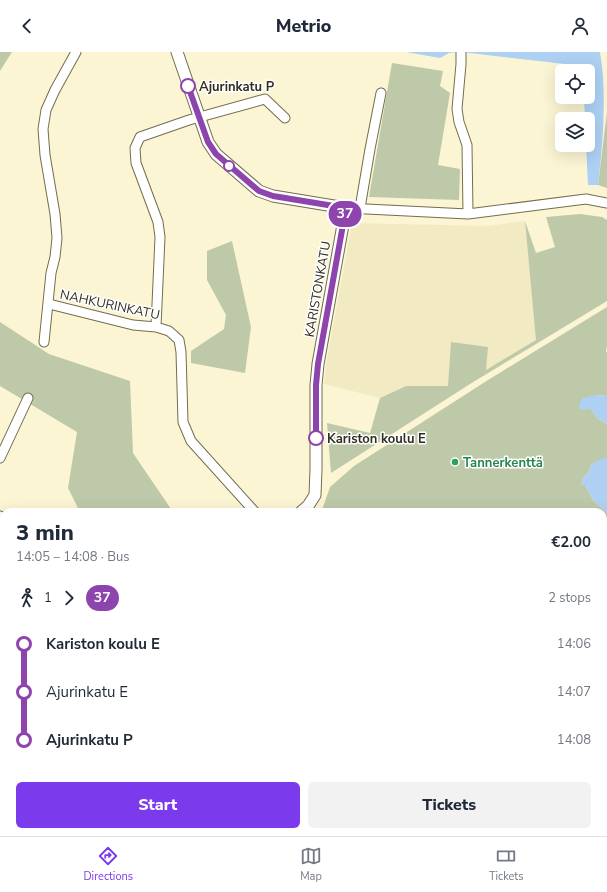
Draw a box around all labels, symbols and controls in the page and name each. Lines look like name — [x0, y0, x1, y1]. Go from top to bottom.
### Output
text: Metrio — [276, 14, 331, 38]
icon: back — [16, 15, 38, 37]
icon: person — [569, 15, 591, 37]
map controls — [555, 64, 595, 152]
button: locate — [555, 64, 595, 104]
marker: Ajurinkatu P — [180, 78, 196, 94]
place label: Ajurinkatu P — [199, 78, 275, 96]
button: layers — [555, 112, 595, 152]
unlabelled marker — [223, 160, 235, 172]
line badge: 37 — [327, 201, 363, 227]
text: 37 — [337, 204, 353, 223]
street label: KARISTONKATU — [301, 240, 335, 339]
street label: NAHKURINKATU — [58, 286, 161, 324]
marker: Kariston koulu E — [308, 430, 324, 446]
place label: Kariston koulu E — [327, 430, 426, 448]
place label: Tannerkenttä — [463, 454, 543, 472]
marker: Tannerkenttä — [450, 457, 460, 467]
text: 3 min — [16, 518, 74, 548]
text: €2.00 — [551, 532, 591, 552]
text: 14:05 – 14:08 · Bus — [16, 548, 130, 566]
icon: walk — [16, 587, 38, 609]
icon: forward — [58, 587, 80, 609]
text: 37 — [94, 588, 111, 607]
text: 1 — [44, 589, 52, 607]
text: 2 stops — [548, 589, 591, 607]
text: Kariston koulu E — [46, 634, 160, 654]
text: 14:06 — [557, 635, 591, 653]
text: Ajurinkatu E — [46, 682, 128, 702]
text: 14:07 — [557, 683, 591, 701]
text: Ajurinkatu P — [46, 730, 133, 750]
text: 14:08 — [557, 731, 591, 749]
button: Start — [16, 782, 300, 828]
button: Tickets — [308, 782, 591, 828]
tab: Directions — [83, 845, 133, 884]
tab: Map — [300, 845, 322, 884]
tab: Tickets — [489, 845, 524, 884]

